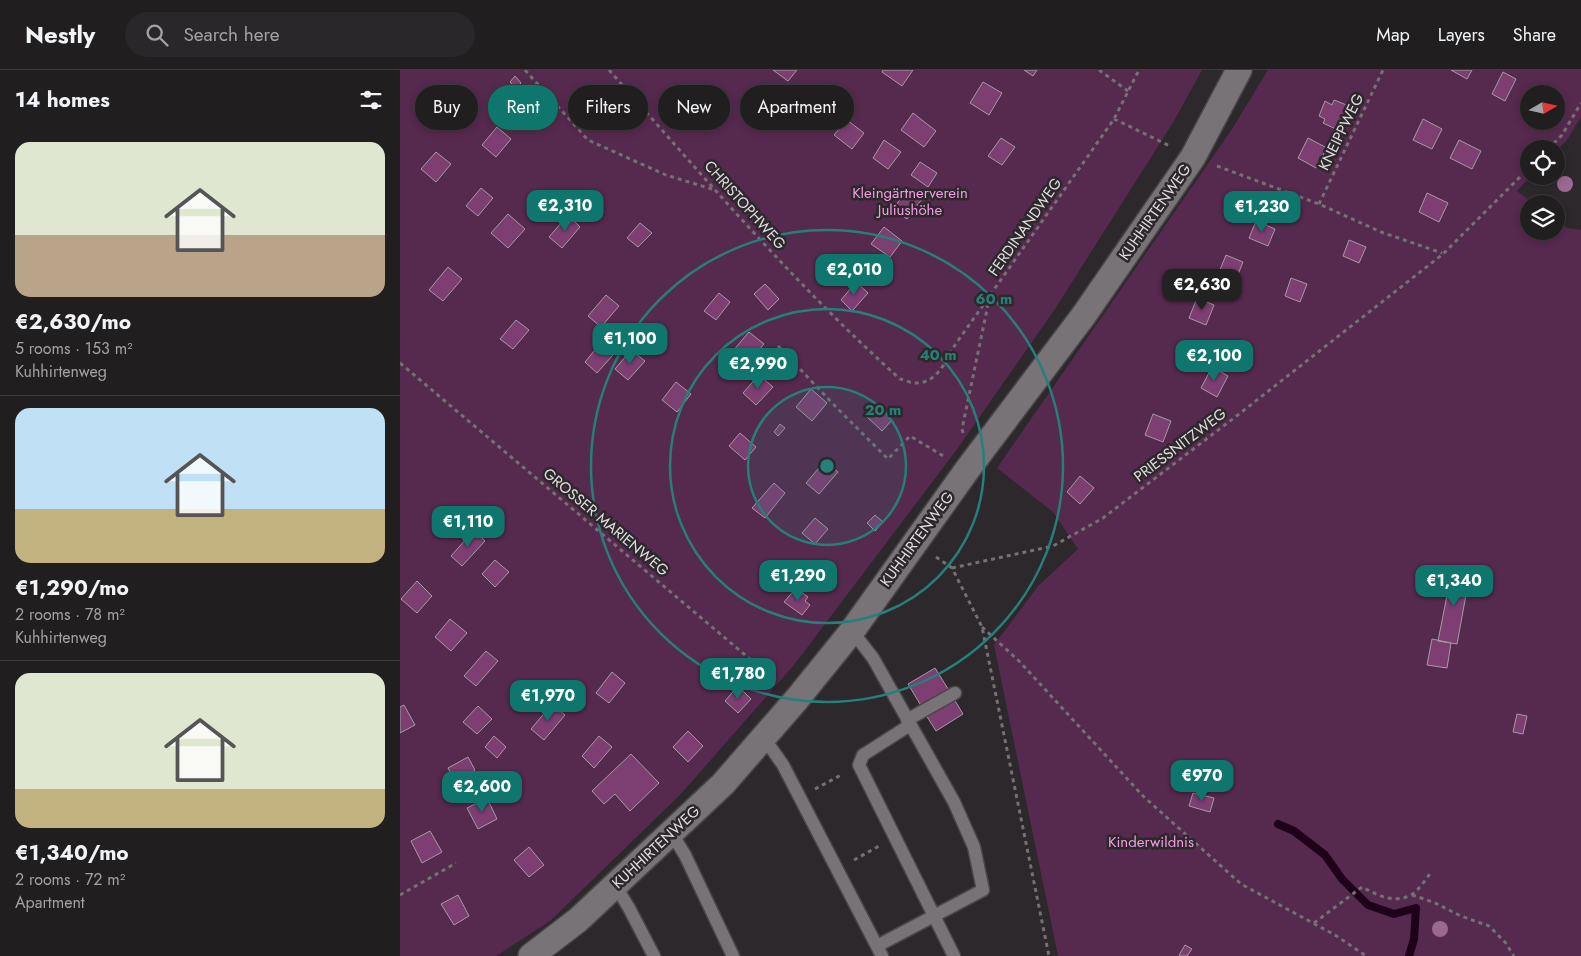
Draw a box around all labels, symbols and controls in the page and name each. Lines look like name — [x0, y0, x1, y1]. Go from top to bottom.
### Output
search box — [125, 12, 475, 57]
text: Nestly — [25, 17, 95, 52]
icon: search — [143, 21, 171, 49]
text: Search here — [183, 21, 279, 48]
text: Map — [1376, 22, 1410, 48]
text: Layers — [1438, 22, 1485, 48]
text: Share — [1513, 22, 1556, 48]
text: 14 homes — [15, 85, 110, 115]
chip: Buy — [415, 85, 478, 130]
chip: Rent — [488, 85, 558, 130]
chip: Filters — [568, 85, 648, 130]
chip: New — [658, 85, 730, 130]
chip: Apartment — [740, 85, 854, 130]
north arrow — [1520, 85, 1565, 130]
map controls — [1520, 85, 1565, 240]
icon: filters — [357, 86, 385, 114]
street label: KNEIPPWEG — [1313, 90, 1369, 174]
button: locate — [1520, 140, 1565, 185]
street label: CHRISTOPHWEG — [699, 156, 791, 254]
street label: KUHHIRTENWEG — [1114, 159, 1196, 265]
street label: FERDINANDWEG — [983, 173, 1067, 281]
icon: home — [155, 175, 245, 265]
park label: Kleingärtnerverein Juliushöhe — [852, 182, 968, 221]
pin: €2,310 — [524, 190, 606, 232]
pin: €1,230 — [1221, 190, 1303, 233]
text: €2,310 — [538, 194, 592, 217]
text: €1,230 — [1235, 195, 1289, 218]
button: layers — [1520, 195, 1565, 240]
pin: €2,010 — [813, 254, 895, 296]
text: €2,010 — [826, 258, 882, 281]
pin: €2,630 — [1161, 268, 1243, 311]
text: €2,630 — [1173, 273, 1231, 296]
text: 60 m — [976, 288, 1012, 310]
text: €2,630/mo — [15, 307, 131, 337]
pin: €1,100 — [589, 322, 671, 365]
text: €1,100 — [603, 327, 657, 350]
text: 5 rooms · 153 m² — [15, 337, 133, 360]
pin: €2,100 — [1173, 340, 1255, 382]
text: 40 m — [919, 344, 957, 366]
text: €2,100 — [1186, 344, 1242, 367]
pin: €2,990 — [717, 348, 799, 390]
text: €2,990 — [729, 352, 787, 375]
text: Kuhhirtenweg — [15, 360, 107, 383]
text: 20 m — [865, 399, 901, 421]
street label: PRIESSNITZWEG — [1129, 403, 1231, 487]
icon: home — [155, 440, 245, 530]
centre of rings — [818, 457, 836, 475]
street label: GROSSER MARIENWEG — [538, 463, 674, 581]
street label: KUHHIRTENWEG — [875, 487, 959, 591]
pin: €1,110 — [427, 506, 509, 548]
text: €1,110 — [443, 510, 493, 533]
pin: €1,290 — [757, 560, 839, 602]
text: €1,290 — [770, 564, 826, 587]
pin: €1,340 — [1413, 564, 1495, 607]
text: €1,340 — [1426, 569, 1482, 592]
text: €1,290/mo — [15, 573, 129, 603]
text: 2 rooms · 78 m² — [15, 603, 125, 626]
text: Kuhhirtenweg — [15, 626, 107, 649]
pin: €1,780 — [697, 658, 779, 700]
text: €1,780 — [711, 662, 765, 685]
pin: €1,970 — [507, 680, 589, 722]
text: €1,970 — [521, 684, 575, 707]
icon: home — [155, 705, 245, 795]
pin: €970 — [1172, 760, 1232, 802]
text: €970 — [1182, 764, 1222, 787]
pin: €2,600 — [441, 770, 523, 813]
text: €2,600 — [453, 775, 511, 798]
street label: KUHHIRTENWEG — [607, 800, 705, 894]
park label: Kinderwildnis — [1108, 831, 1194, 853]
text: €1,340/mo — [15, 838, 129, 868]
text: 2 rooms · 72 m² — [15, 868, 125, 891]
text: Apartment — [15, 891, 85, 914]

